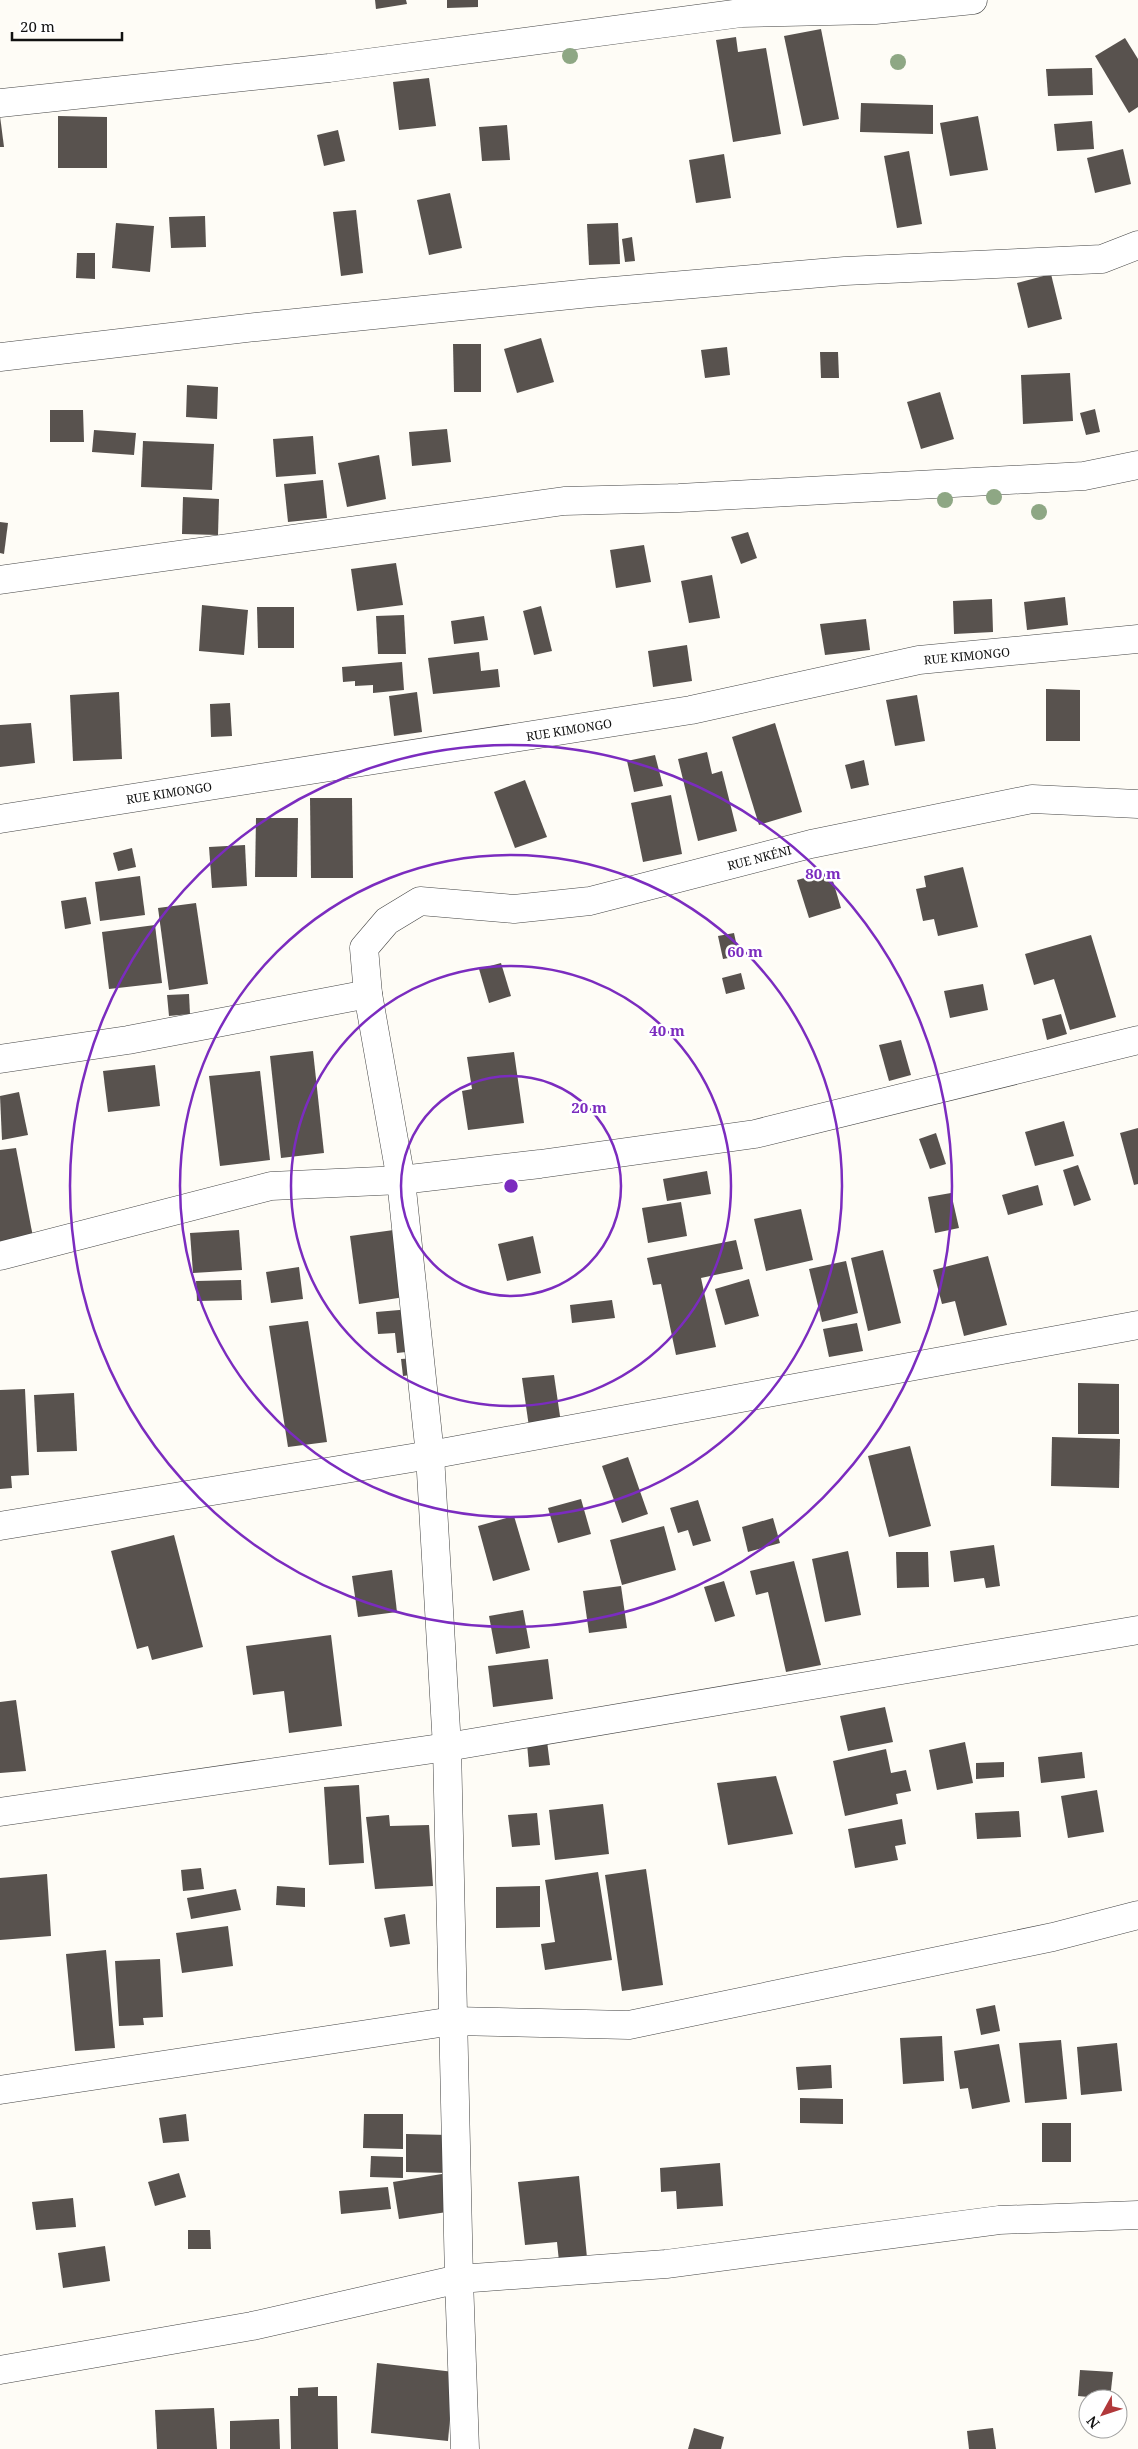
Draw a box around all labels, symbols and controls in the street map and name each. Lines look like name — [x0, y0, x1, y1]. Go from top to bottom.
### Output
scale bar — [12, 10, 122, 42]
text: 20 m — [20, 16, 55, 36]
street label: RUE KIMONGO — [923, 643, 1011, 668]
street label: RUE KIMONGO — [525, 714, 613, 744]
street label: RUE KIMONGO — [125, 777, 213, 807]
street label: RUE NKÉNI — [725, 841, 793, 874]
text: 80 m — [805, 863, 841, 883]
text: 60 m — [727, 941, 763, 961]
text: 40 m — [649, 1020, 685, 1040]
text: 20 m — [571, 1097, 607, 1117]
centre of rings — [502, 1177, 520, 1195]
north arrow — [1078, 2389, 1128, 2439]
text: N — [1082, 2412, 1103, 2433]

